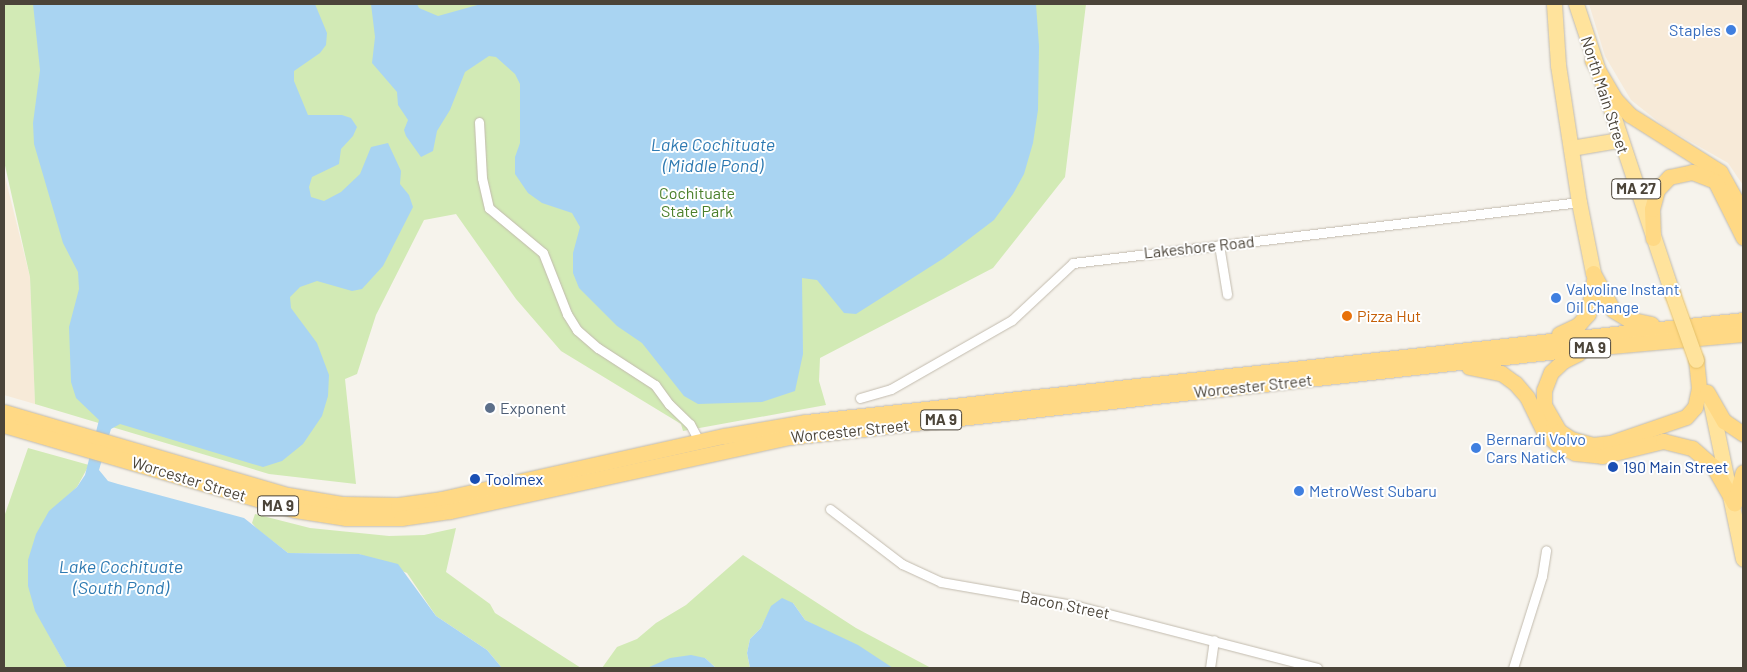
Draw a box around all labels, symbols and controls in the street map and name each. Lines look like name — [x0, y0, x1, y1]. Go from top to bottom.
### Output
place label: Staples — [1669, 20, 1721, 40]
marker: Staples — [1725, 24, 1737, 36]
street label: North Main Street — [1577, 34, 1633, 156]
water label: Lake Cochituate (Middle Pond) — [651, 134, 775, 176]
road number: MA 27 — [1611, 176, 1661, 202]
park label: Cochituate State Park — [659, 183, 735, 221]
street label: Lakeshore Road — [1143, 232, 1255, 262]
place label: Valvoline Instant Oil Change — [1566, 279, 1679, 317]
marker: Valvoline Instant Oil Change — [1550, 292, 1562, 304]
place label: Pizza Hut — [1357, 306, 1421, 326]
marker: Pizza Hut — [1341, 310, 1353, 322]
road number: MA 9 — [1569, 336, 1611, 360]
street label: Worcester Street — [1193, 370, 1313, 402]
place label: Exponent — [500, 398, 566, 418]
marker: Exponent — [484, 402, 496, 414]
road number: MA 9 — [920, 408, 962, 432]
street label: Worcester Street — [790, 415, 910, 447]
place label: Bernardi Volvo Cars Natick — [1486, 429, 1586, 467]
marker: Bernardi Volvo Cars Natick — [1470, 442, 1482, 454]
street label: Worcester Street — [129, 452, 249, 506]
place label: 190 Main Street — [1623, 457, 1728, 477]
marker: 190 Main Street — [1607, 461, 1619, 473]
place label: Toolmex — [485, 469, 543, 489]
marker: Toolmex — [469, 473, 481, 485]
place label: MetroWest Subaru — [1309, 481, 1437, 501]
marker: MetroWest Subaru — [1293, 485, 1305, 497]
road number: MA 9 — [257, 494, 299, 518]
water label: Lake Cochituate (South Pond) — [59, 556, 183, 598]
street label: Bacon Street — [1019, 587, 1111, 623]

